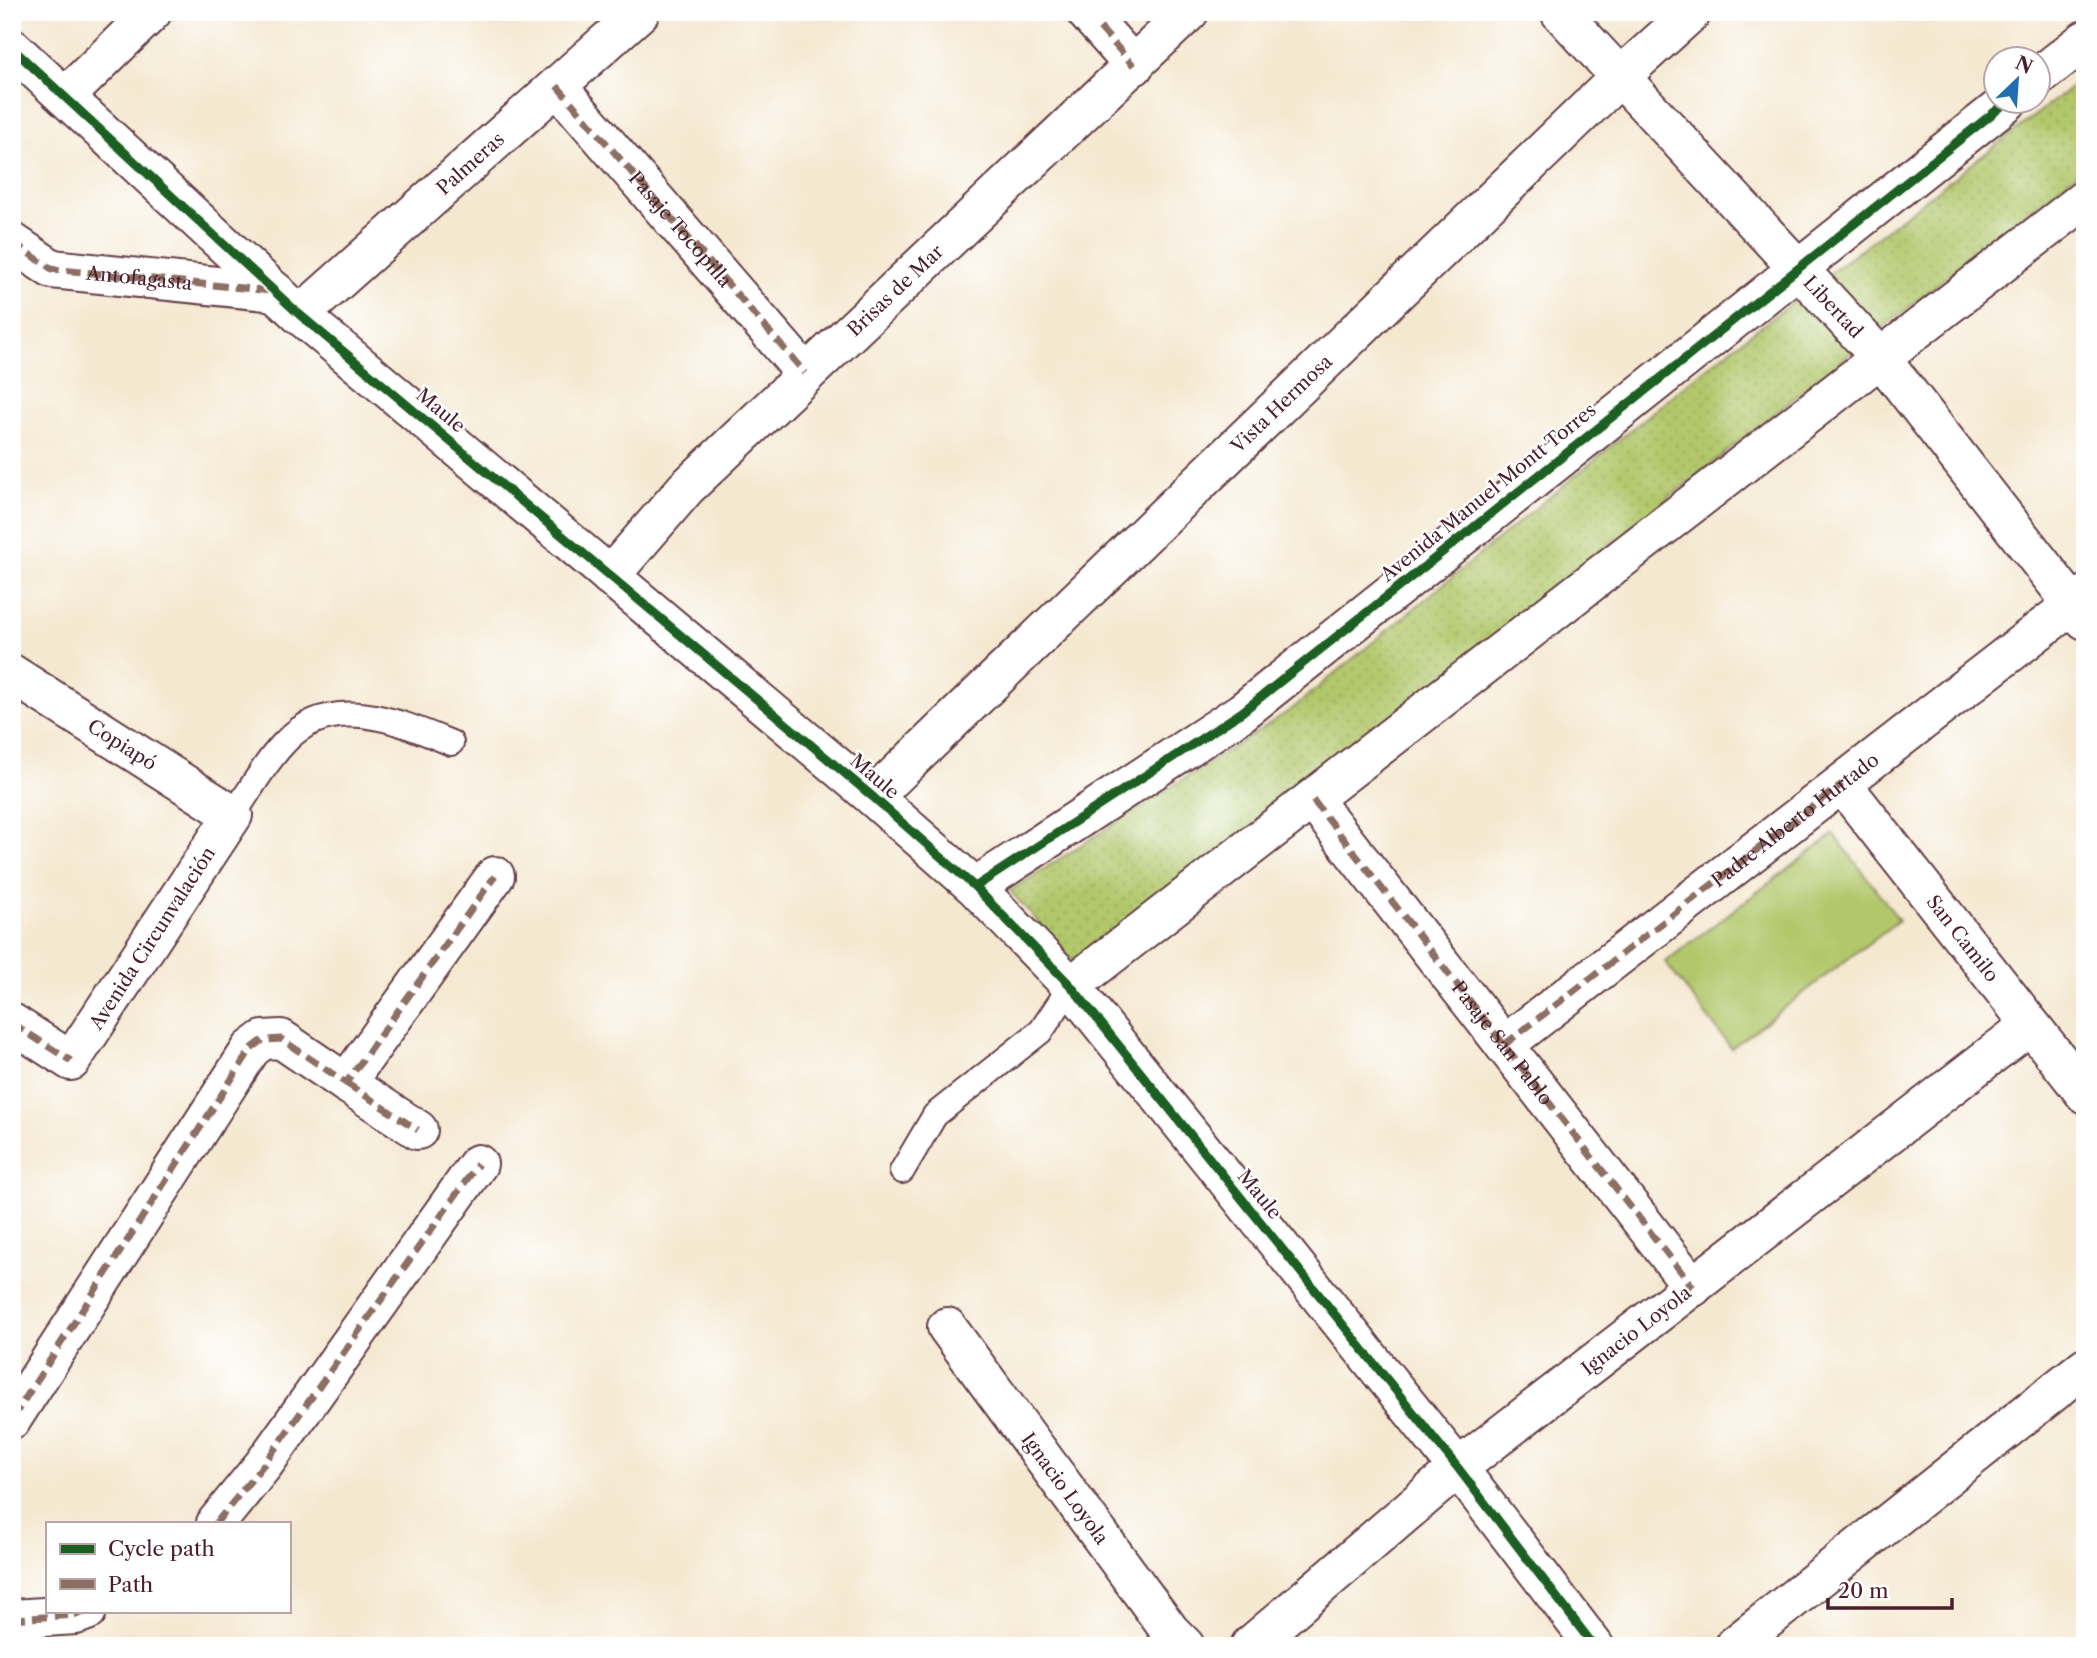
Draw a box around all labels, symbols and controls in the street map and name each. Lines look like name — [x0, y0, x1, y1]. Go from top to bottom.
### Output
north arrow — [1982, 46, 2052, 116]
text: N — [2012, 51, 2036, 79]
street label: Palmeras — [432, 128, 509, 200]
street label: Pasaje Tocopilla — [624, 167, 737, 292]
street label: Brisas de Mar — [843, 240, 948, 341]
street label: Antofagasta — [84, 261, 193, 295]
street label: Libertad — [1799, 271, 1868, 343]
street label: Vista Hermosa — [1226, 350, 1337, 458]
street label: Maule — [411, 383, 470, 438]
street label: Avenida Manuel Montt Torres — [1375, 398, 1601, 587]
street label: Copiapó — [83, 714, 161, 775]
street label: Padre Alberto Hurtado — [1707, 748, 1884, 892]
street label: Maule — [846, 749, 904, 804]
street label: Avenida Circunvalación — [84, 842, 220, 1035]
street label: San Camilo — [1921, 891, 2004, 987]
street label: Pasaje San Pablo — [1447, 976, 1558, 1110]
street label: Maule — [1233, 1165, 1287, 1224]
street label: Ignacio Loyola — [1577, 1281, 1696, 1380]
street label: Ignacio Loyola — [1016, 1428, 1113, 1549]
legend — [46, 1522, 290, 1612]
text: Cycle path — [108, 1536, 215, 1561]
scale bar — [1828, 1567, 1952, 1611]
text: Path — [108, 1572, 153, 1597]
text: 20 m — [1838, 1578, 1889, 1603]

